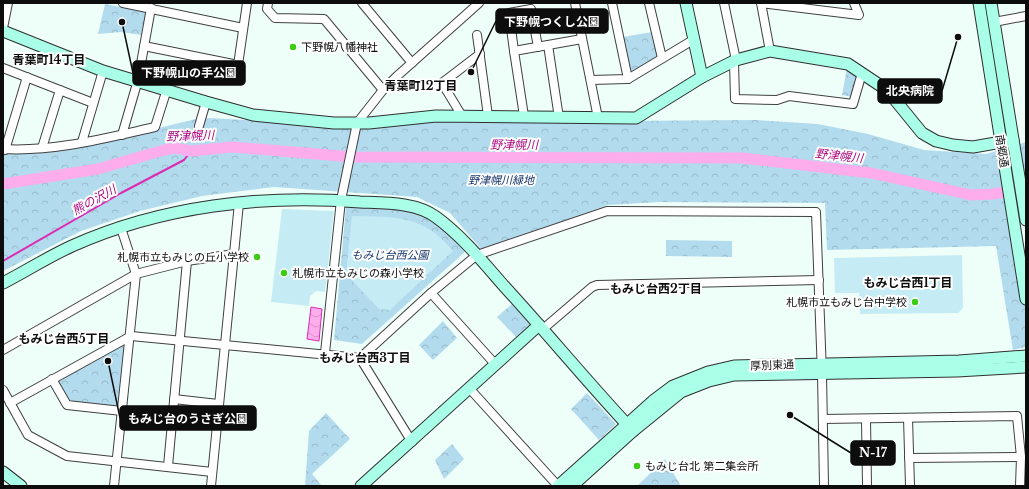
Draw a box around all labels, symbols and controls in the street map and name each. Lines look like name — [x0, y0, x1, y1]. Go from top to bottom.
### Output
callout: 下野幌つくし公園 — [496, 9, 608, 33]
text: 下野幌つくし公園 — [504, 14, 600, 29]
place label: 下野幌八幡神社 — [301, 40, 378, 54]
marker: 下野幌八幡神社 — [288, 42, 298, 52]
district label: 青葉町14丁目 — [12, 52, 86, 67]
callout: 下野幌山の手公園 — [133, 61, 245, 85]
text: 下野幌山の手公園 — [141, 65, 237, 80]
district label: 青葉町12丁目 — [384, 78, 458, 93]
callout: 北央病院 — [878, 79, 942, 103]
text: 北央病院 — [886, 83, 934, 98]
water label: 野津幌川 — [166, 127, 216, 144]
street label: 南郷通 — [993, 134, 1011, 168]
water label: 野津幌川 — [490, 137, 540, 152]
water label: 野津幌川 — [814, 146, 866, 166]
park label: 野津幌川緑地 — [468, 173, 535, 187]
water label: 熊の沢川 — [69, 180, 120, 218]
park label: もみじ台西公園 — [352, 248, 430, 262]
place label: 札幌市立もみじの丘小学校 — [117, 250, 249, 264]
marker: 札幌市立もみじの丘小学校 — [252, 252, 262, 262]
place label: 札幌市立もみじの森小学校 — [292, 266, 424, 280]
marker: 札幌市立もみじの森小学校 — [279, 268, 289, 278]
district label: もみじ台西1丁目 — [863, 275, 953, 290]
district label: もみじ台西2丁目 — [610, 281, 702, 296]
place label: 札幌市立もみじ台中学校 — [786, 295, 907, 309]
marker: 札幌市立もみじ台中学校 — [910, 297, 920, 307]
district label: もみじ台西5丁目 — [18, 331, 110, 346]
district label: もみじ台西3丁目 — [319, 350, 411, 365]
street label: 厚別東通 — [750, 357, 794, 373]
callout: もみじ台のうさぎ公園 — [120, 406, 256, 430]
text: もみじ台のうさぎ公園 — [128, 411, 248, 426]
callout: N-17 — [851, 441, 895, 465]
text: N-17 — [859, 445, 888, 460]
place label: もみじ台北 第二集会所 — [645, 459, 759, 473]
marker: もみじ台北 第二集会所 — [632, 461, 642, 471]

